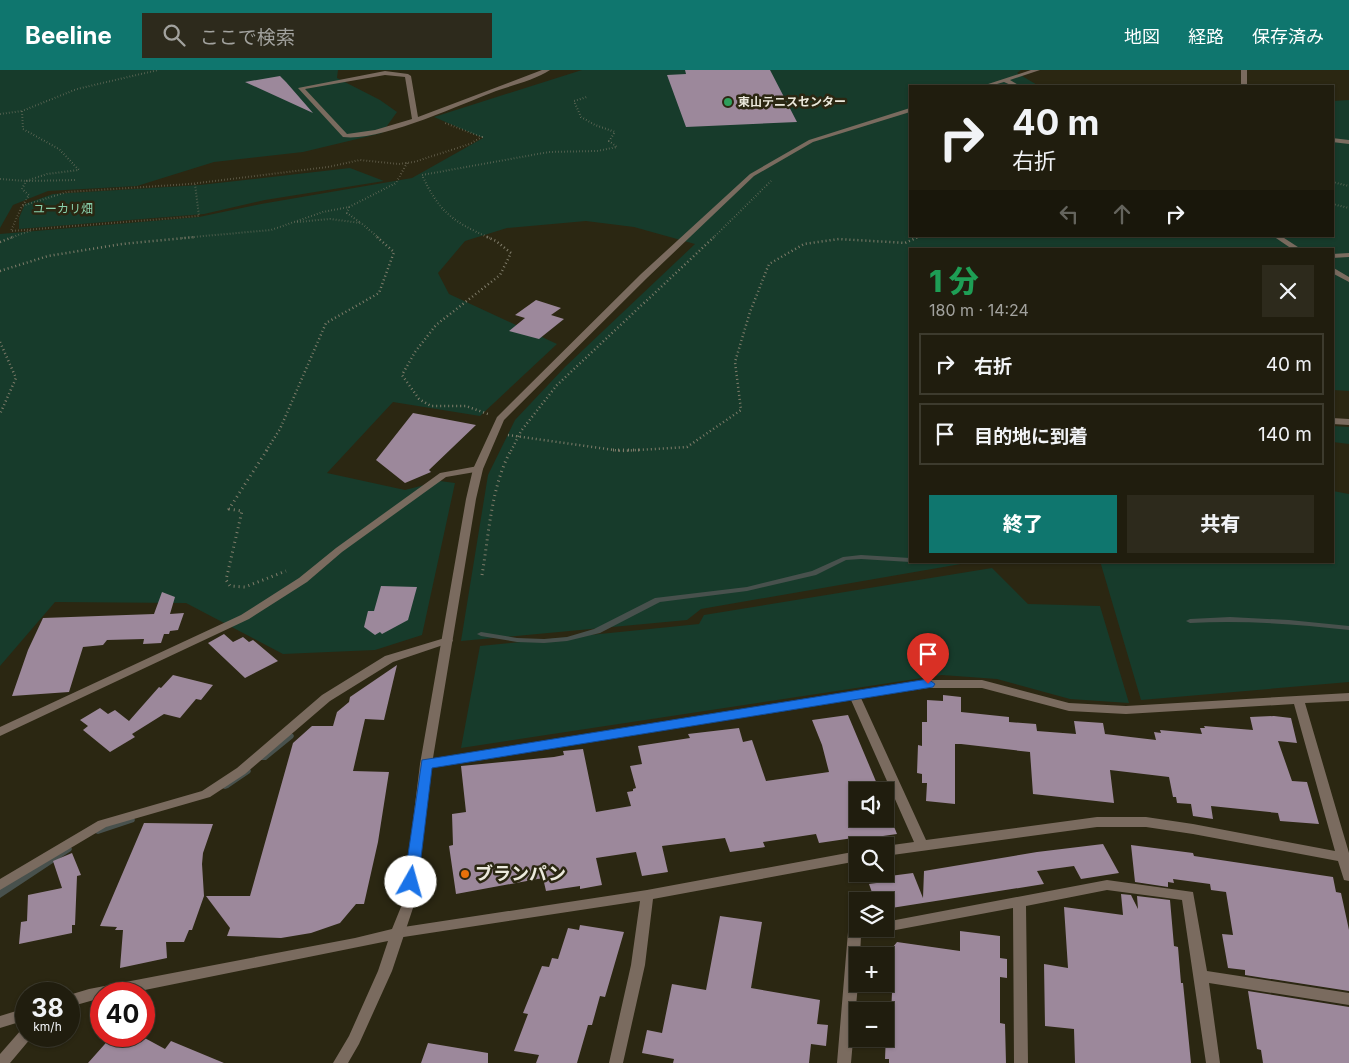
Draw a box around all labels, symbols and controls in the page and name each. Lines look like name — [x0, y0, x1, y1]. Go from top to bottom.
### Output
search box — [142, 13, 492, 58]
text: Beeline — [25, 21, 112, 50]
icon: search — [160, 21, 188, 49]
text: ここで検索 — [200, 26, 295, 49]
text: 地図 — [1124, 26, 1160, 47]
text: 経路 — [1188, 26, 1224, 47]
text: 保存済み — [1252, 26, 1324, 47]
place label: 東山テニスセンター — [738, 94, 846, 109]
marker: 東山テニスセンター — [722, 96, 734, 108]
text: 40 m — [1012, 101, 1100, 143]
icon: right — [929, 105, 994, 170]
text: 右折 — [1012, 148, 1056, 174]
icon: left — [1055, 200, 1083, 228]
icon: ahead — [1108, 200, 1136, 228]
icon: right — [1161, 200, 1189, 228]
park label: ユーカリ畑 — [33, 201, 93, 216]
text: 1 分 — [929, 263, 979, 299]
button: close — [1262, 265, 1314, 317]
text: 180 m · 14:24 — [929, 300, 1029, 320]
icon: right — [931, 350, 959, 378]
text: 40 m — [1266, 353, 1312, 376]
text: 右折 — [974, 355, 1012, 378]
icon: arrive — [931, 420, 959, 448]
text: 140 m — [1258, 423, 1312, 446]
text: 目的地に到着 — [974, 425, 1088, 448]
button: 終了 — [929, 495, 1117, 553]
button: 共有 — [1127, 495, 1314, 553]
pin — [907, 633, 949, 684]
icon: arrive — [914, 640, 942, 668]
map controls — [849, 782, 894, 1047]
button: sound — [849, 782, 894, 827]
button: search — [849, 837, 894, 882]
position arrow — [384, 855, 436, 907]
place label: ブランパン — [475, 863, 566, 884]
marker: ブランパン — [459, 868, 471, 880]
button: layers — [849, 892, 894, 937]
button: + — [849, 947, 894, 992]
speed limit sign: 40 — [90, 982, 155, 1047]
text: 38 — [31, 993, 64, 1023]
button: − — [849, 1002, 894, 1047]
text: km/h — [33, 1019, 62, 1034]

